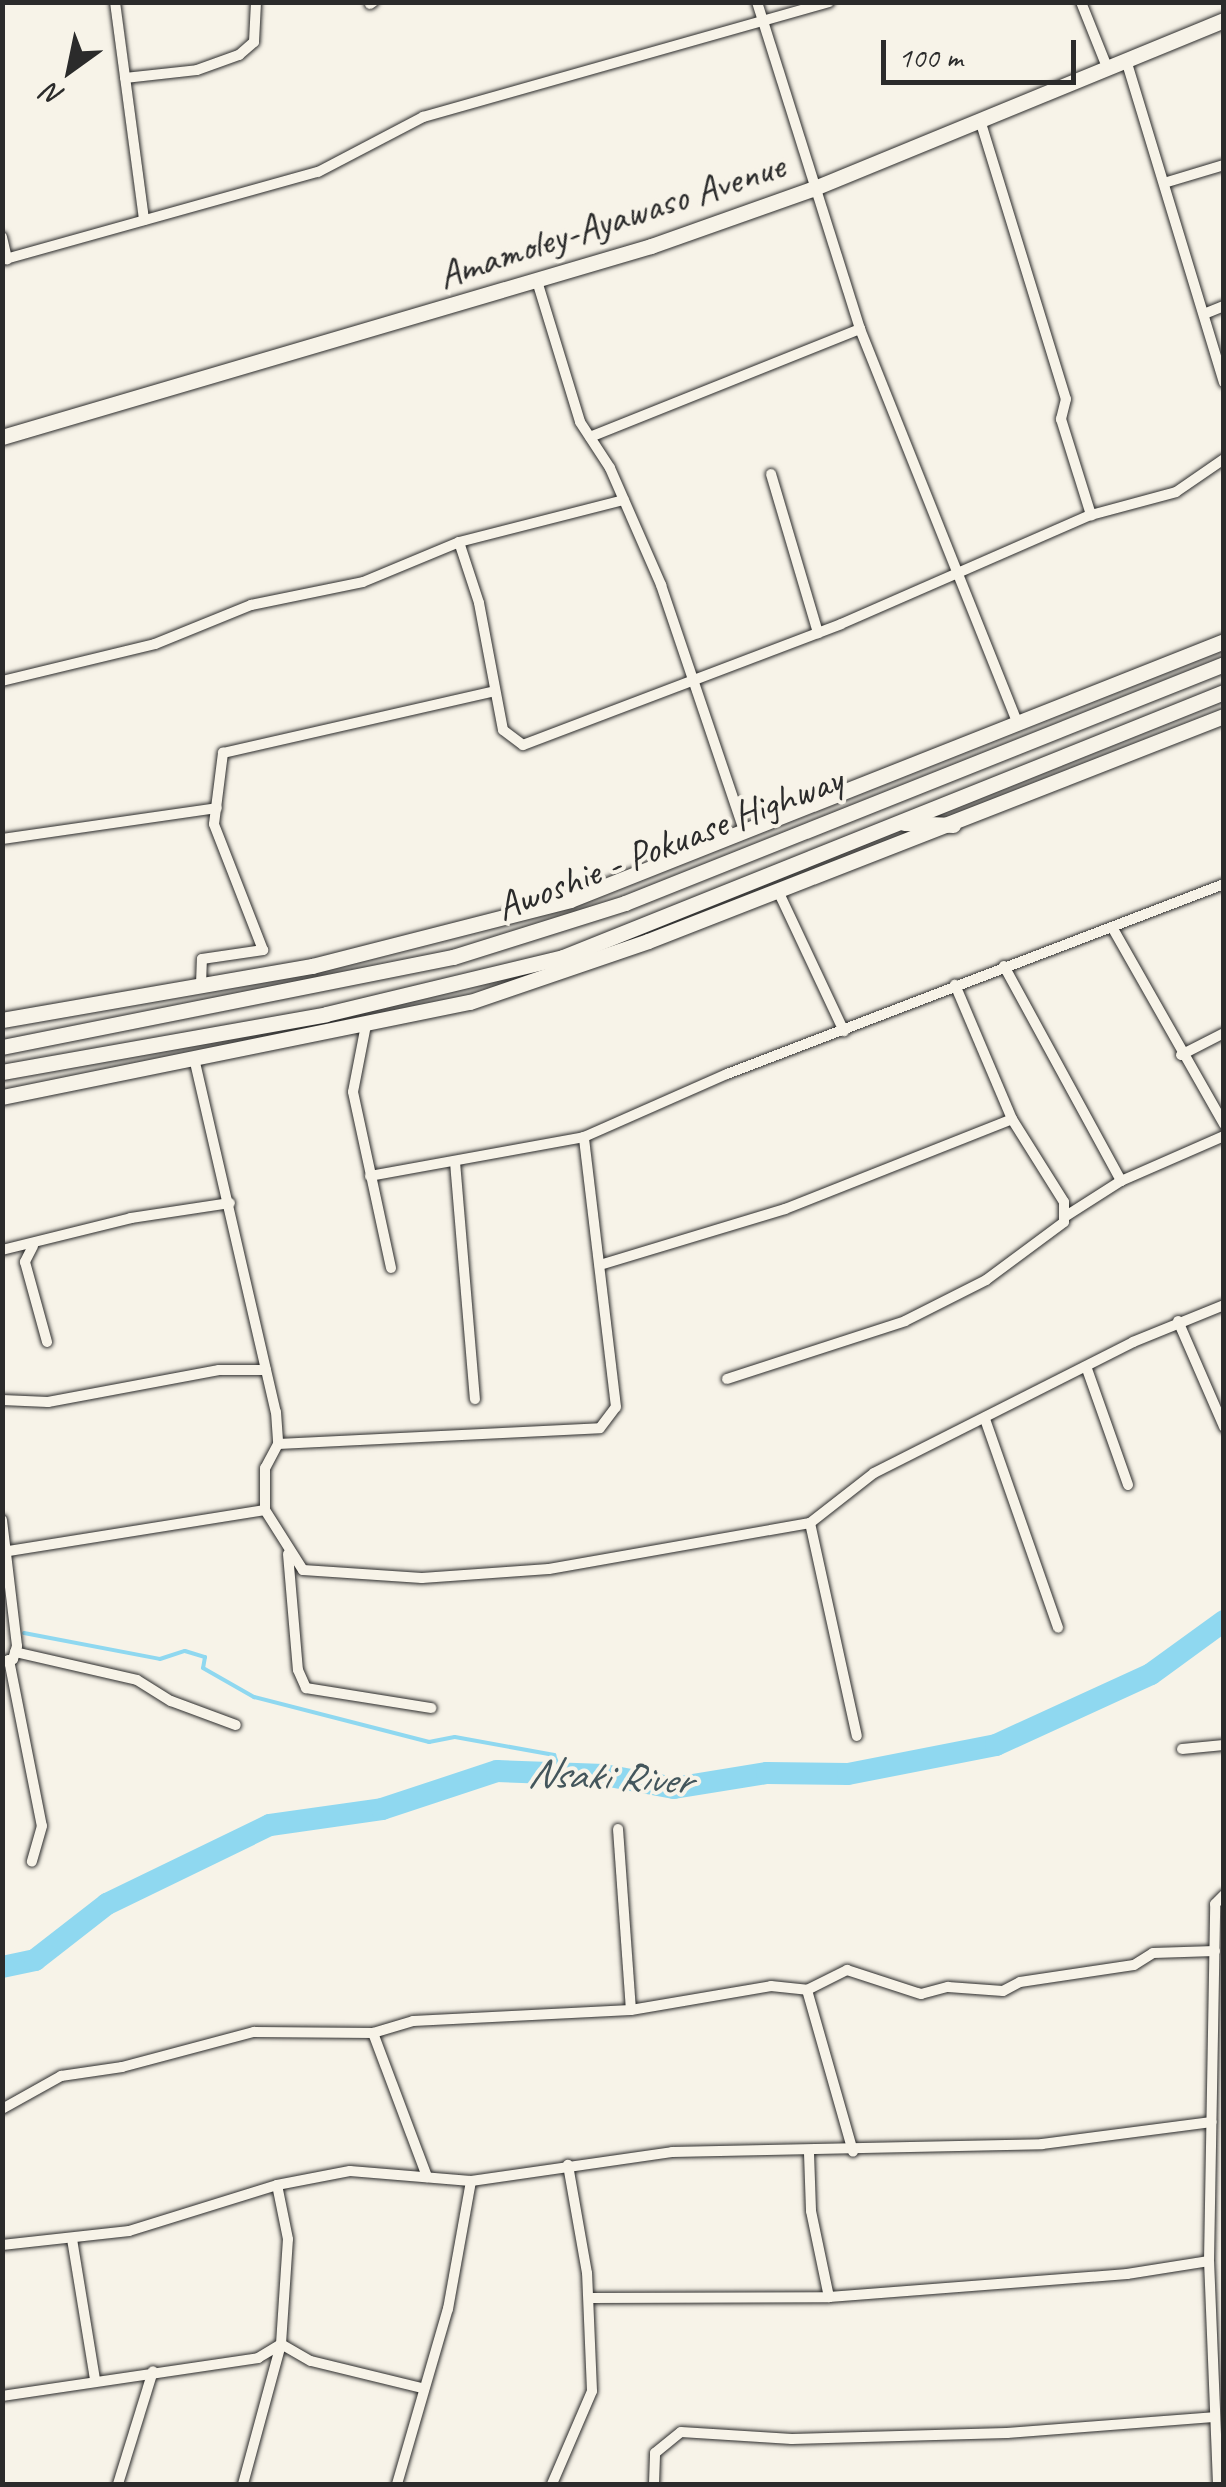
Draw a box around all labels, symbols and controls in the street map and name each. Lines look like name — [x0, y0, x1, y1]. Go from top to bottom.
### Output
north arrow — [20, 20, 120, 120]
scale bar — [886, 20, 1081, 82]
text: 100 m — [898, 38, 963, 76]
text: N — [37, 76, 70, 115]
street label: Amamoley-Ayawaso Avenue — [432, 141, 790, 299]
street label: Awoshie - Pokuase Highway — [489, 755, 849, 931]
water label: Nsaki River — [525, 1748, 693, 1806]

